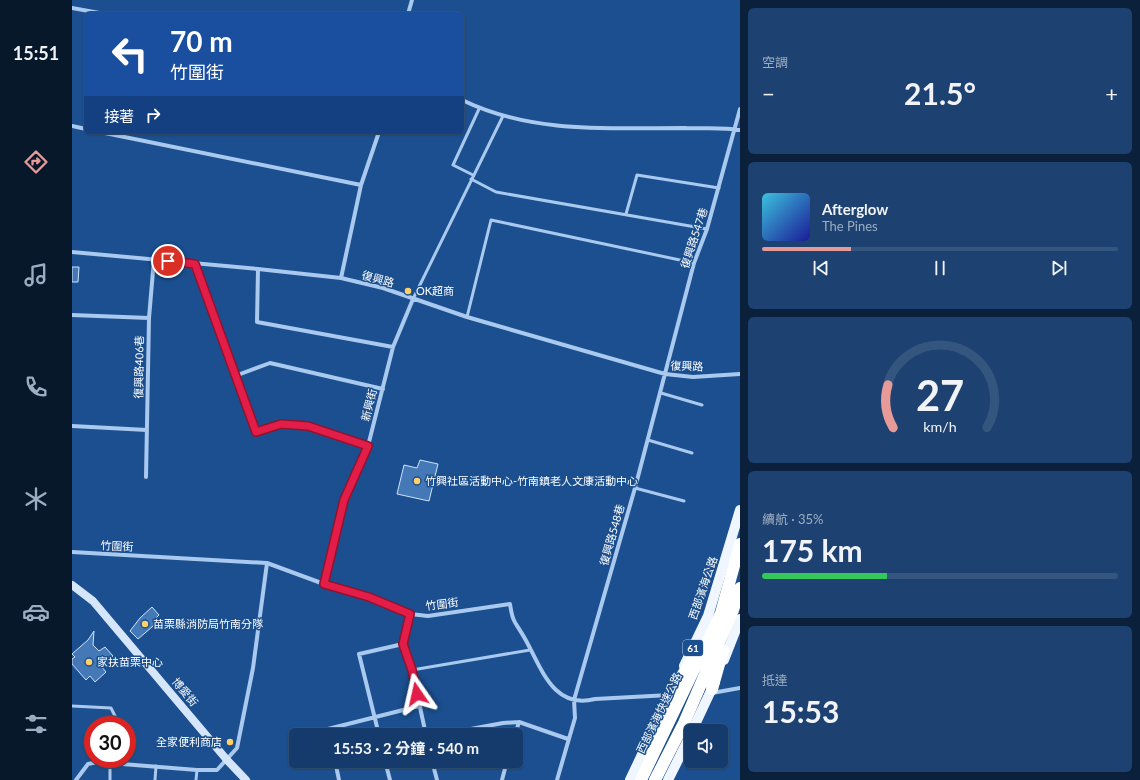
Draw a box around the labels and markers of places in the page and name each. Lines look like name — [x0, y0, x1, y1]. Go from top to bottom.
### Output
pin — [151, 244, 185, 278]
place label: OK超商 — [416, 284, 454, 297]
marker: OK超商 — [403, 286, 413, 296]
place label: 竹興社區活動中心-竹南鎮老人文康活動中心 — [425, 474, 638, 487]
marker: 竹興社區活動中心-竹南鎮老人文康活動中心 — [412, 476, 422, 486]
place label: 苗栗縣消防局竹南分隊 — [153, 617, 263, 630]
marker: 苗栗縣消防局竹南分隊 — [140, 619, 150, 629]
place label: 家扶苗栗中心 — [97, 655, 163, 668]
marker: 家扶苗栗中心 — [84, 657, 94, 667]
place label: 全家便利商店 — [156, 735, 222, 748]
marker: 全家便利商店 — [225, 737, 235, 747]

